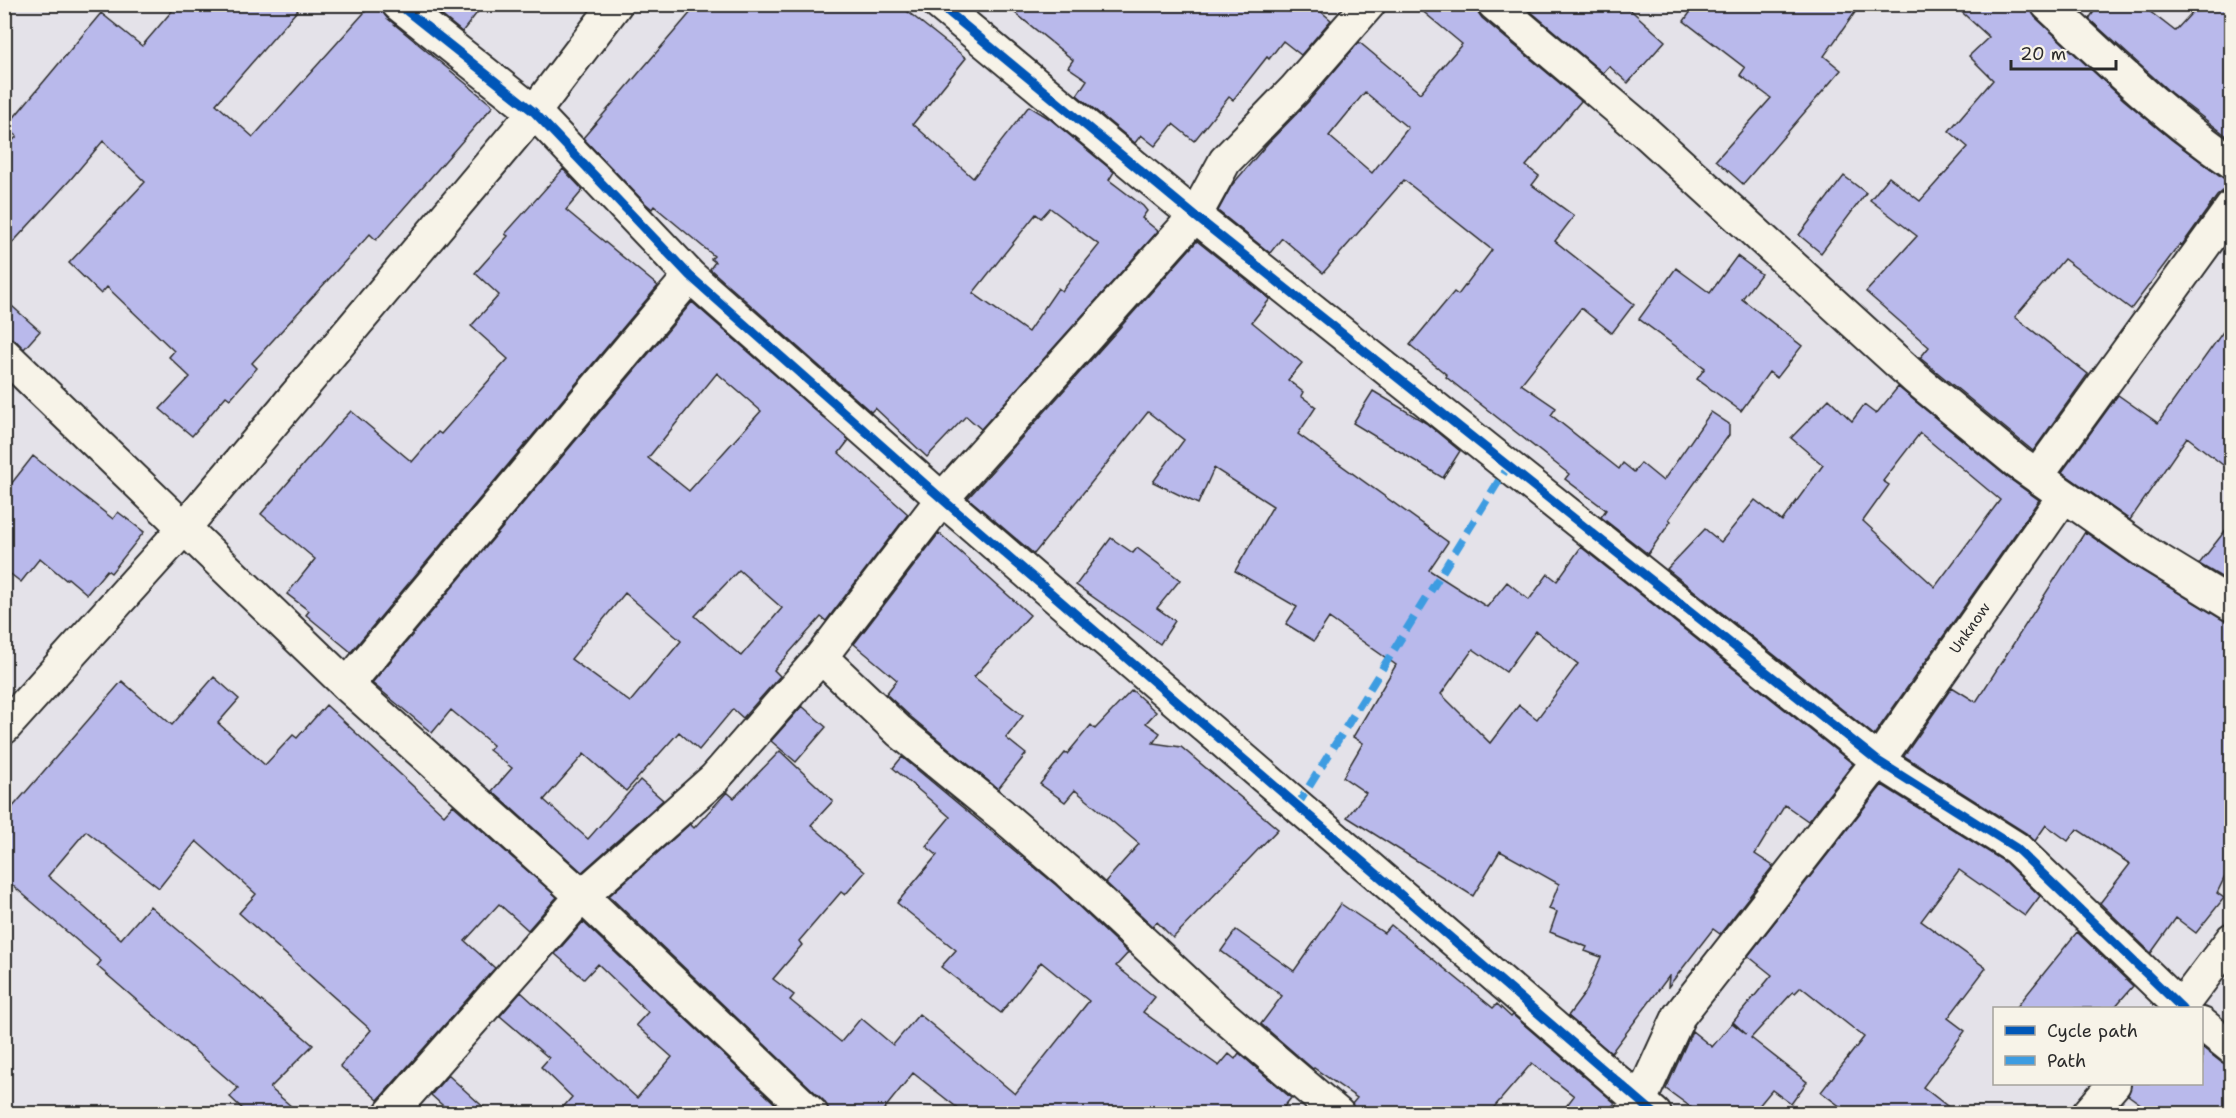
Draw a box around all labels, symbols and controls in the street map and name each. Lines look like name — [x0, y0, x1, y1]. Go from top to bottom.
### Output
scale bar — [2011, 33, 2116, 71]
text: 20 m — [2020, 42, 2066, 66]
street label: Unknow — [1945, 598, 1995, 658]
legend — [1993, 1007, 2203, 1085]
text: Cycle path — [2047, 1019, 2138, 1043]
text: Path — [2047, 1049, 2086, 1073]

